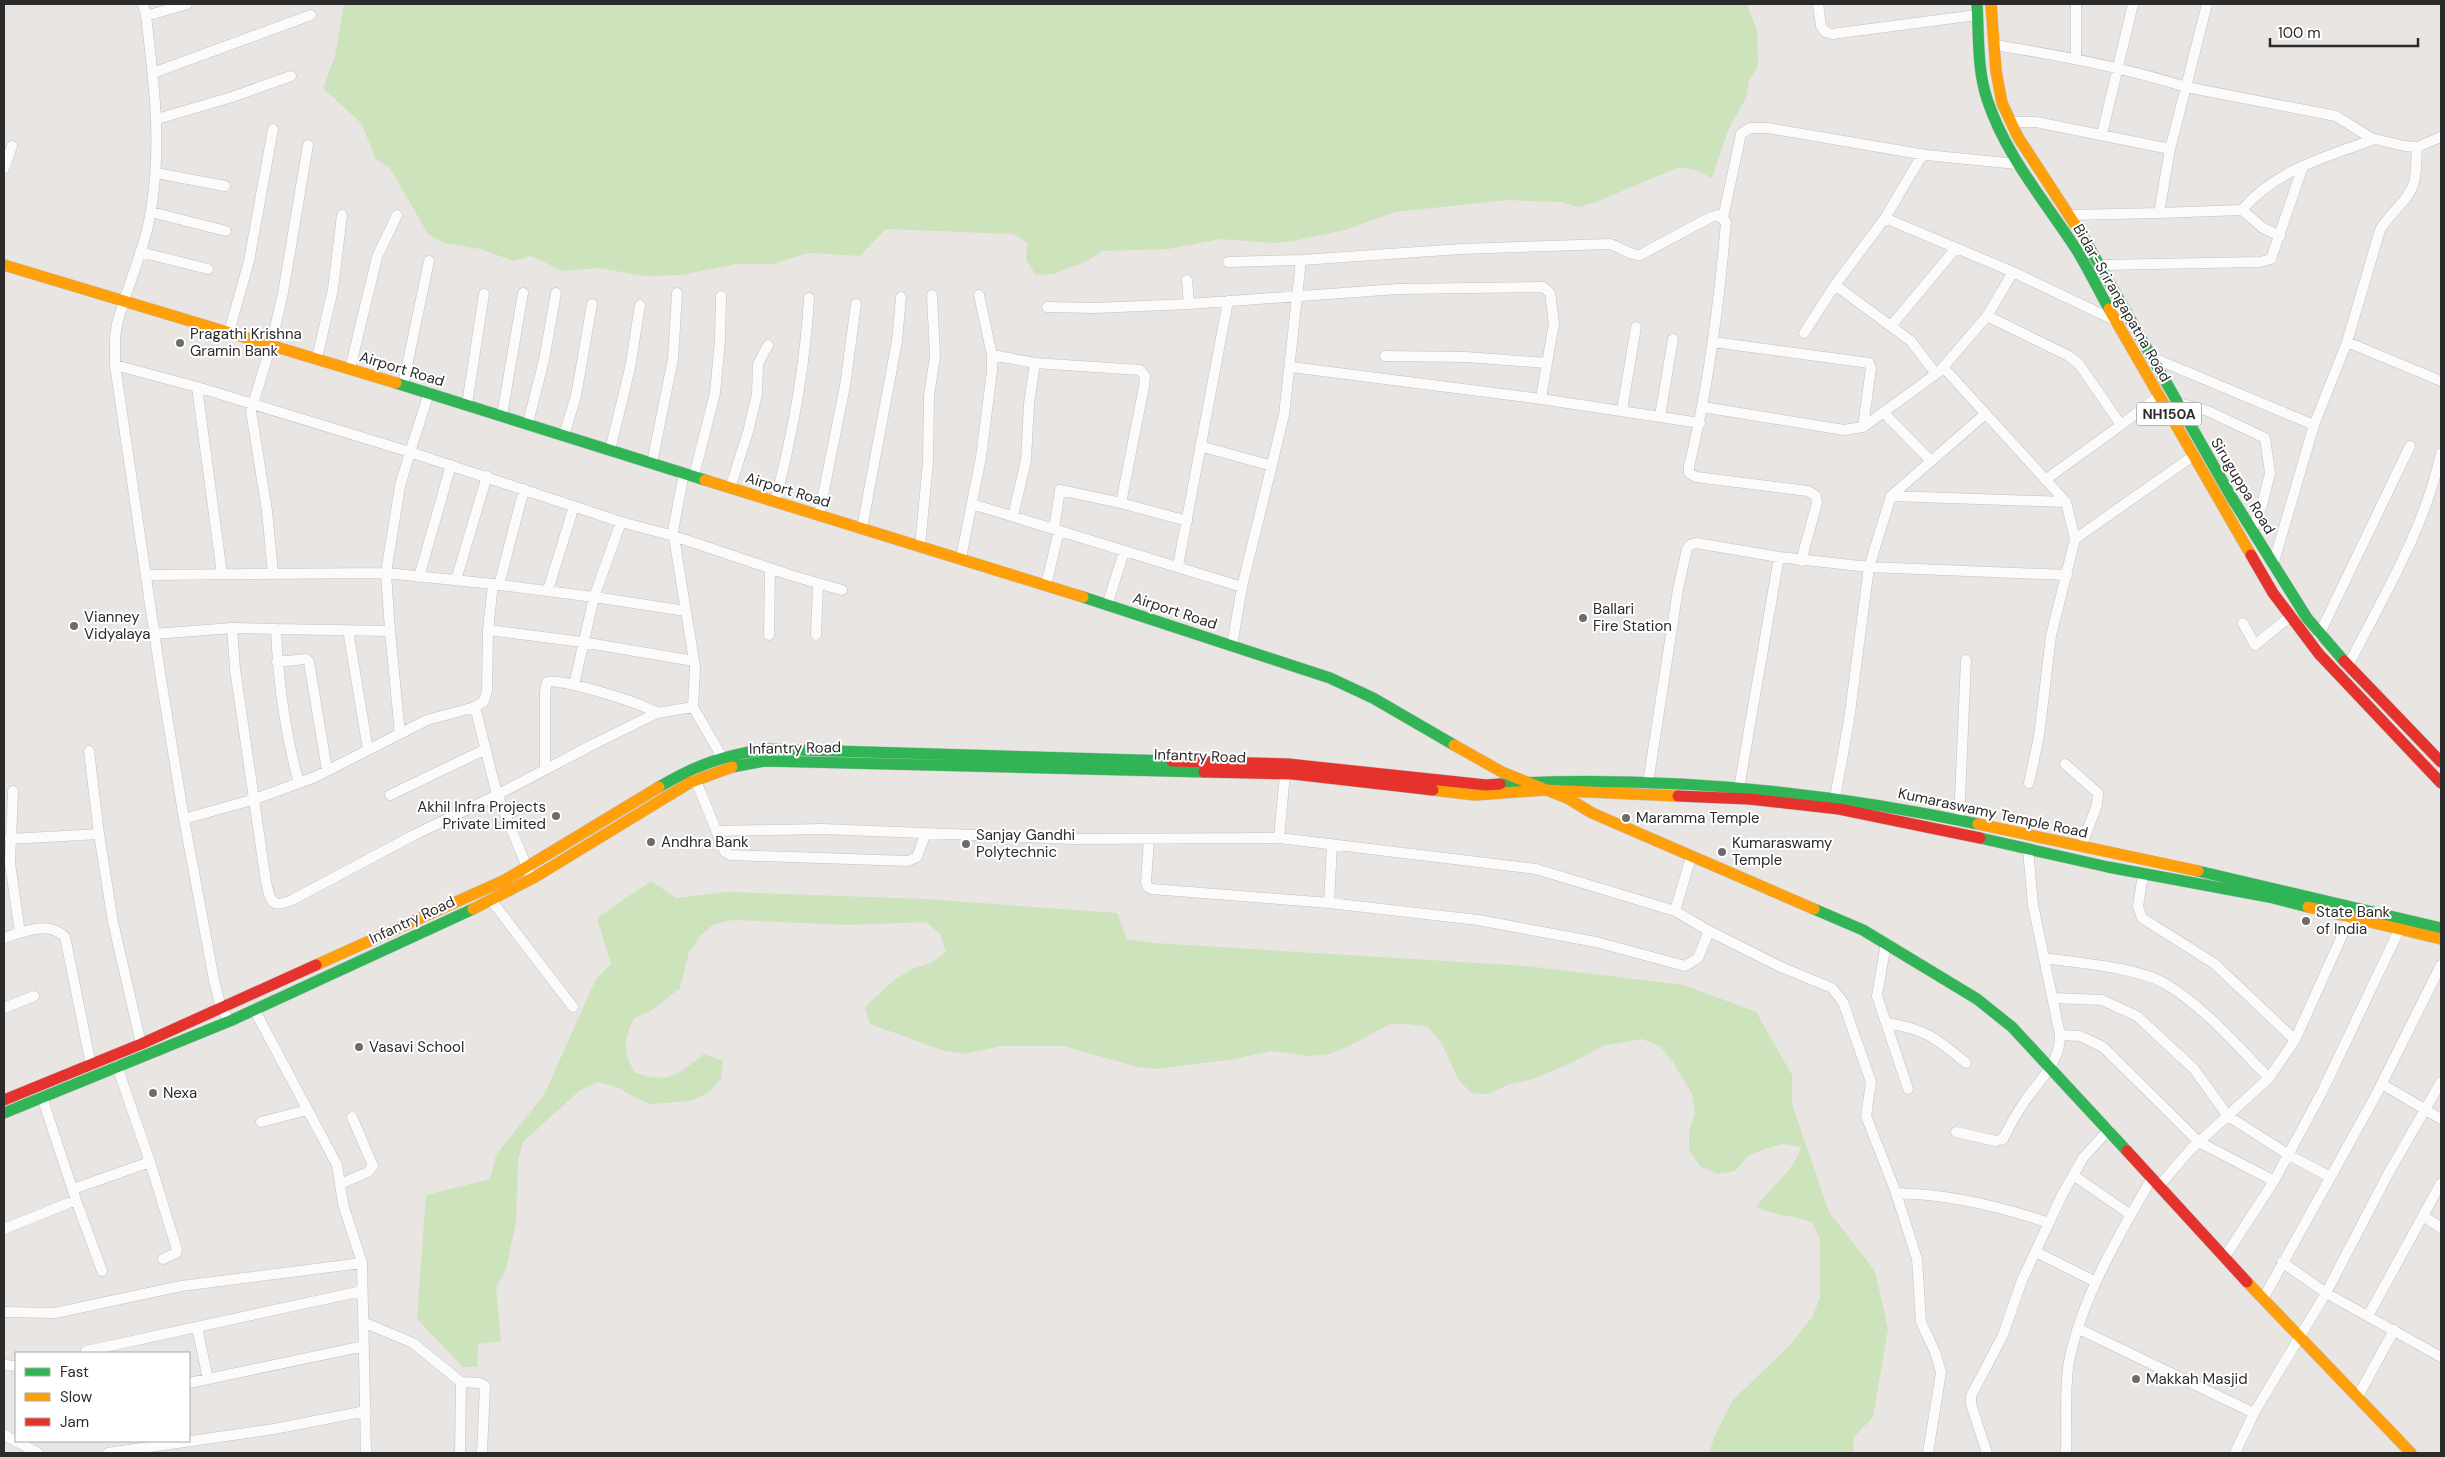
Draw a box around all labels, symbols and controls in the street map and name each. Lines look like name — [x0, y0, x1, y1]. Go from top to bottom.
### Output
scale bar — [2270, 15, 2418, 47]
text: 100 m — [2278, 23, 2321, 43]
street label: Bidar-Srirangapatna Road — [2068, 220, 2176, 386]
place label: Pragathi Krishna Gramin Bank — [190, 324, 302, 361]
marker: Pragathi Krishna Gramin Bank — [174, 337, 186, 349]
street label: Airport Road — [357, 347, 447, 391]
road number: NH150A — [2136, 402, 2202, 426]
street label: Siruguppa Road — [2206, 434, 2280, 538]
street label: Airport Road — [743, 468, 833, 512]
street label: Airport Road — [1130, 588, 1220, 634]
place label: Ballari Fire Station — [1593, 599, 1672, 636]
place label: Vianney Vidyalaya — [84, 607, 150, 644]
marker: Ballari Fire Station — [1577, 612, 1589, 624]
marker: Vianney Vidyalaya — [68, 620, 80, 632]
street label: Infantry Road — [749, 737, 841, 759]
street label: Infantry Road — [1153, 744, 1247, 768]
street label: Kumaraswamy Temple Road — [1896, 783, 2090, 843]
place label: Akhil Infra Projects Private Limited — [417, 797, 546, 834]
place label: Maramma Temple — [1636, 808, 1760, 828]
marker: Akhil Infra Projects Private Limited — [550, 810, 562, 822]
marker: Maramma Temple — [1620, 812, 1632, 824]
place label: Sanjay Gandhi Polytechnic — [976, 825, 1075, 862]
place label: Andhra Bank — [661, 832, 749, 852]
place label: Kumaraswamy Temple — [1732, 833, 1833, 870]
marker: Andhra Bank — [645, 836, 657, 848]
marker: Sanjay Gandhi Polytechnic — [960, 838, 972, 850]
marker: Kumaraswamy Temple — [1716, 846, 1728, 858]
street label: Infantry Road — [366, 891, 458, 949]
place label: State Bank of India — [2316, 902, 2391, 939]
marker: State Bank of India — [2300, 915, 2312, 927]
place label: Vasavi School — [369, 1037, 464, 1057]
marker: Vasavi School — [353, 1041, 365, 1053]
place label: Nexa — [163, 1083, 197, 1103]
marker: Nexa — [147, 1087, 159, 1099]
legend — [15, 1352, 190, 1442]
text: Fast — [60, 1362, 89, 1382]
place label: Makkah Masjid — [2146, 1369, 2248, 1389]
marker: Makkah Masjid — [2130, 1373, 2142, 1385]
text: Slow — [60, 1387, 93, 1407]
text: Jam — [60, 1412, 89, 1432]

